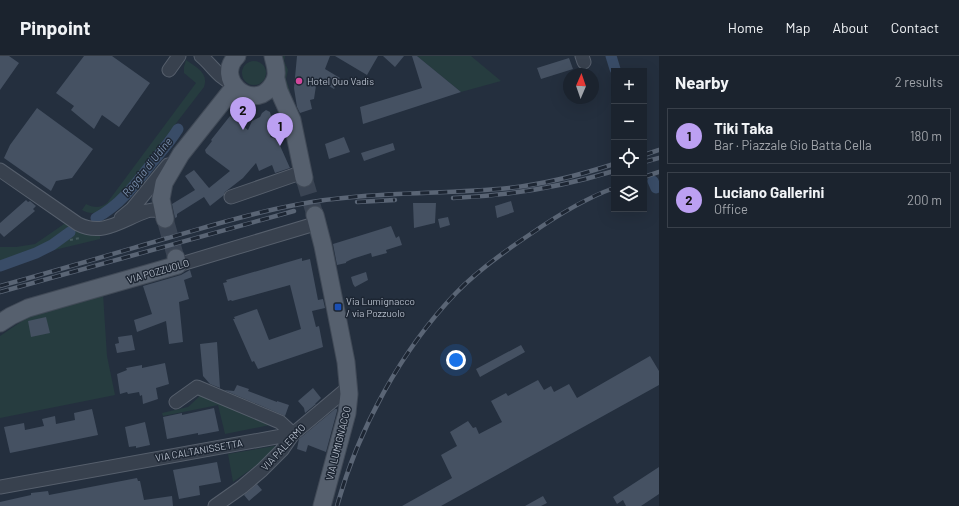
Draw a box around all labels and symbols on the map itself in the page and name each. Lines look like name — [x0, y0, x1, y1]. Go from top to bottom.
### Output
north arrow — [563, 68, 599, 104]
place label: Hotel Quo Vadis — [307, 75, 374, 87]
marker: Hotel Quo Vadis — [294, 76, 304, 86]
pin: 2 — [230, 97, 256, 130]
pin: 1 — [267, 113, 293, 146]
water label: Roggia di Udine — [119, 134, 174, 199]
street label: VIA POZZUOLO — [126, 256, 190, 286]
place label: Via Lumignacco / via Pozzuolo — [346, 295, 415, 319]
marker: Via Lumignacco / via Pozzuolo — [333, 302, 343, 312]
your location — [446, 350, 466, 370]
street label: VIA LUMIGNACCO — [323, 405, 353, 481]
street label: VIA PALERMO — [258, 421, 308, 473]
street label: VIA CALTANISSETTA — [154, 436, 244, 464]

